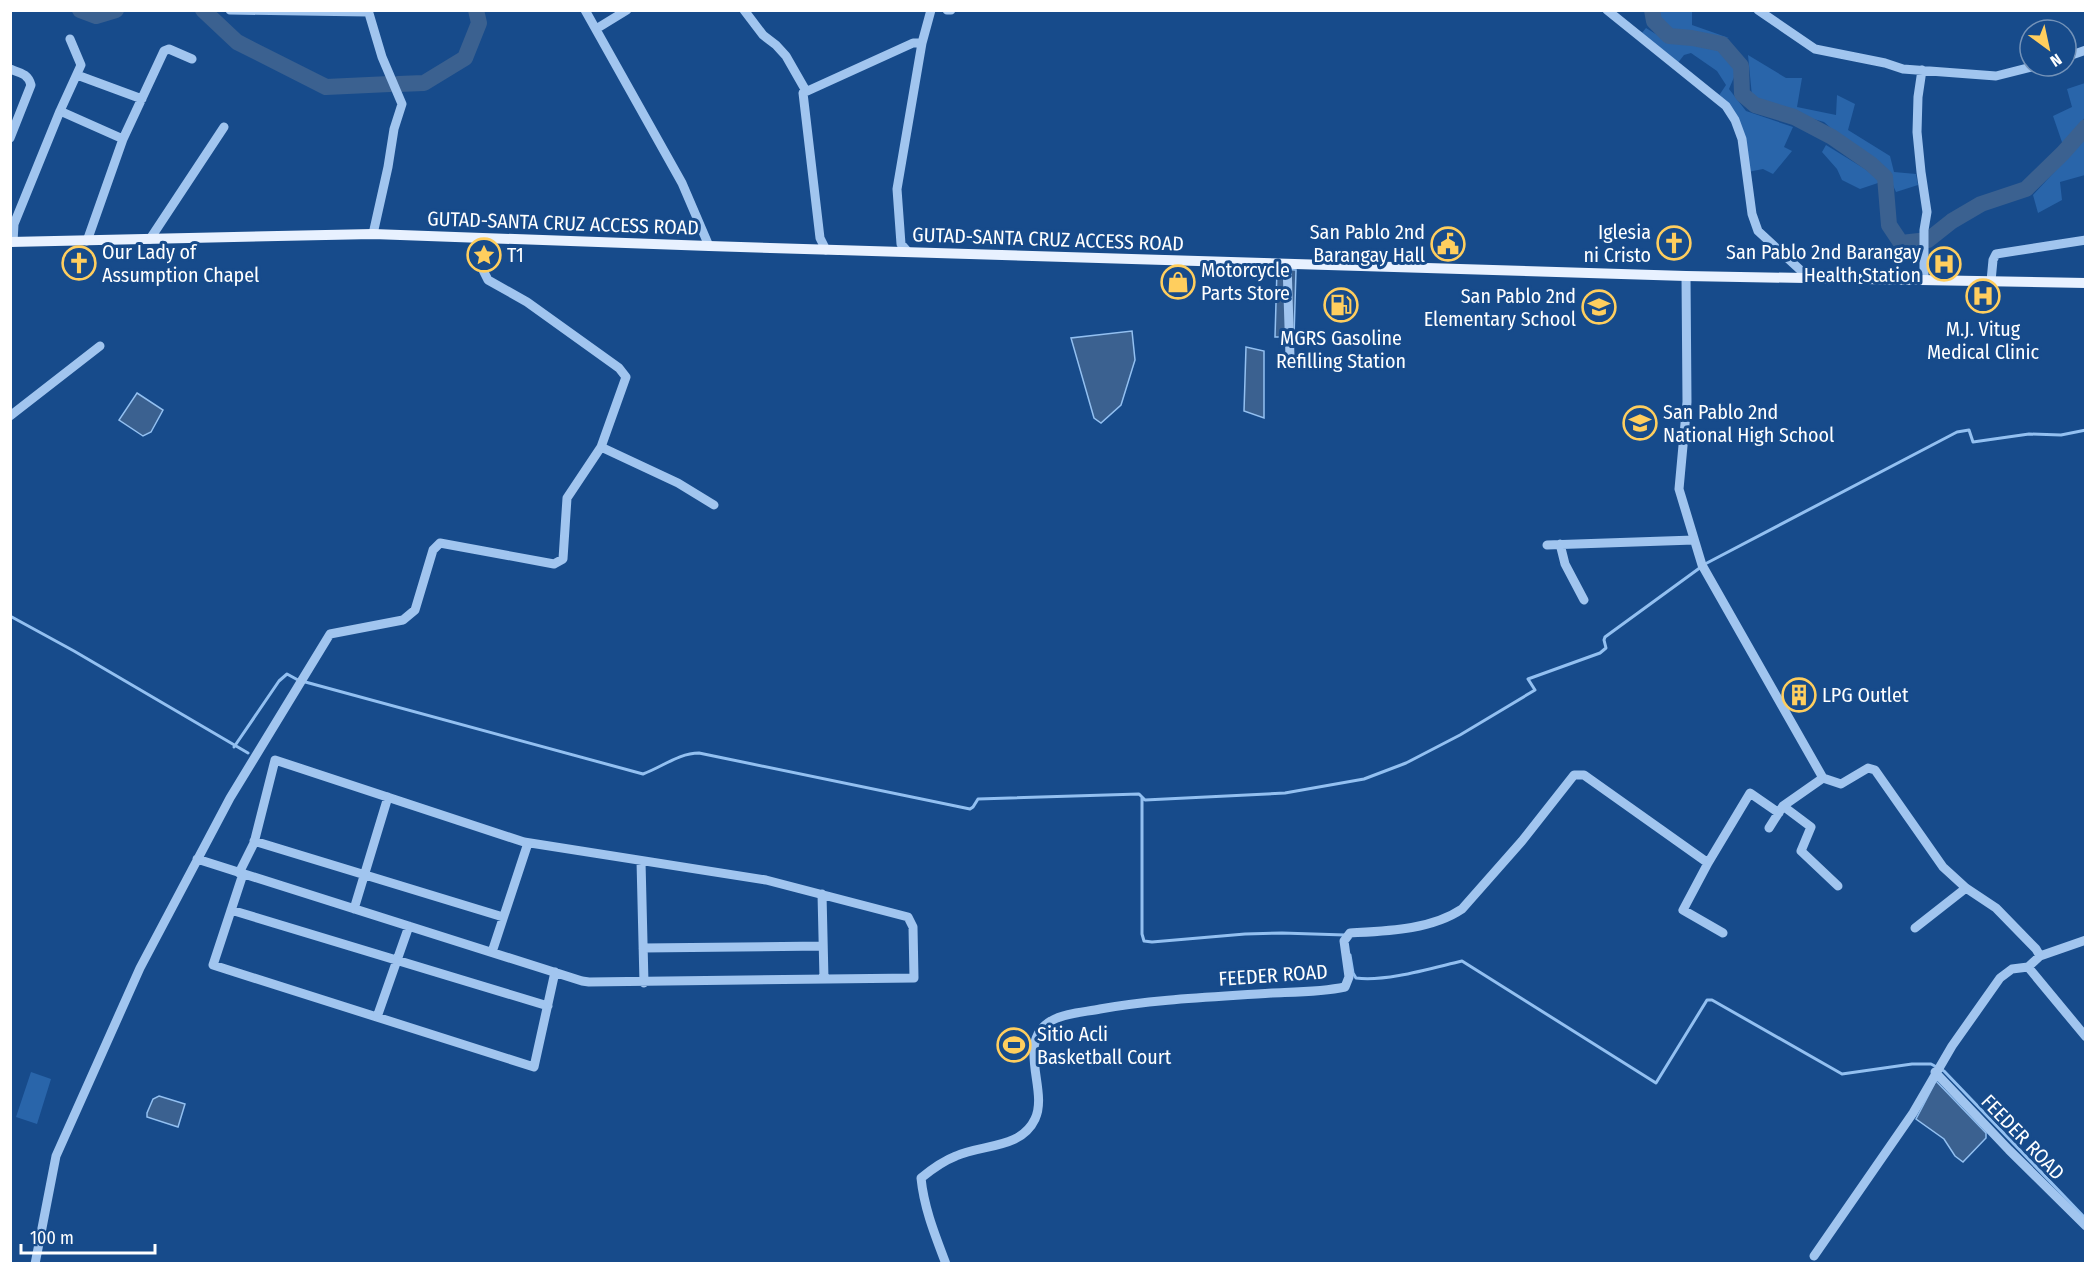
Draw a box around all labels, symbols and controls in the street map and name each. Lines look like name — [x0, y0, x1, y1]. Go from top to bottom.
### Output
north arrow — [2018, 18, 2078, 78]
text: N — [2047, 50, 2065, 71]
street label: GUTAD-SANTA CRUZ ACCESS ROAD — [427, 206, 699, 240]
place label: San Pablo 2nd Barangay Hall — [1310, 220, 1425, 267]
place label: Iglesia ni Cristo — [1584, 220, 1651, 267]
street label: GUTAD-SANTA CRUZ ACCESS ROAD — [912, 222, 1184, 256]
church icon: Iglesia ni Cristo — [1656, 225, 1692, 261]
public building icon: San Pablo 2nd Barangay Hall — [1430, 226, 1466, 262]
place icon: T1 — [466, 237, 502, 273]
place label: Our Lady of Assumption Chapel — [102, 240, 259, 287]
place label: San Pablo 2nd Barangay Health Station — [1726, 240, 1921, 287]
place label: T1 — [507, 243, 524, 267]
church icon: Our Lady of Assumption Chapel — [61, 245, 97, 281]
hospital icon: San Pablo 2nd Barangay Health Station — [1926, 246, 1962, 282]
place label: Motorcycle Parts Store — [1201, 258, 1290, 305]
shop icon: Motorcycle Parts Store — [1160, 264, 1196, 300]
hospital icon: M.J. Vitug Medical Clinic — [1965, 278, 2001, 314]
place label: San Pablo 2nd Elementary School — [1424, 284, 1576, 331]
fuel station icon: MGRS Gasoline Refilling Station — [1323, 287, 1359, 323]
school or university icon: San Pablo 2nd Elementary School — [1581, 289, 1617, 325]
place label: M.J. Vitug Medical Clinic — [1927, 317, 2040, 364]
place label: MGRS Gasoline Refilling Station — [1276, 326, 1406, 373]
place label: San Pablo 2nd National High School — [1663, 400, 1834, 447]
school or university icon: San Pablo 2nd National High School — [1622, 405, 1658, 441]
building icon: LPG Outlet — [1781, 677, 1817, 713]
place label: LPG Outlet — [1822, 683, 1909, 707]
street label: FEEDER ROAD — [1218, 959, 1328, 991]
place label: Sitio Acli Basketball Court — [1037, 1022, 1172, 1069]
sports icon: Sitio Acli Basketball Court — [996, 1027, 1032, 1063]
street label: FEEDER ROAD — [1976, 1089, 2070, 1185]
scale bar — [21, 1217, 154, 1255]
text: 100 m — [30, 1227, 74, 1249]

